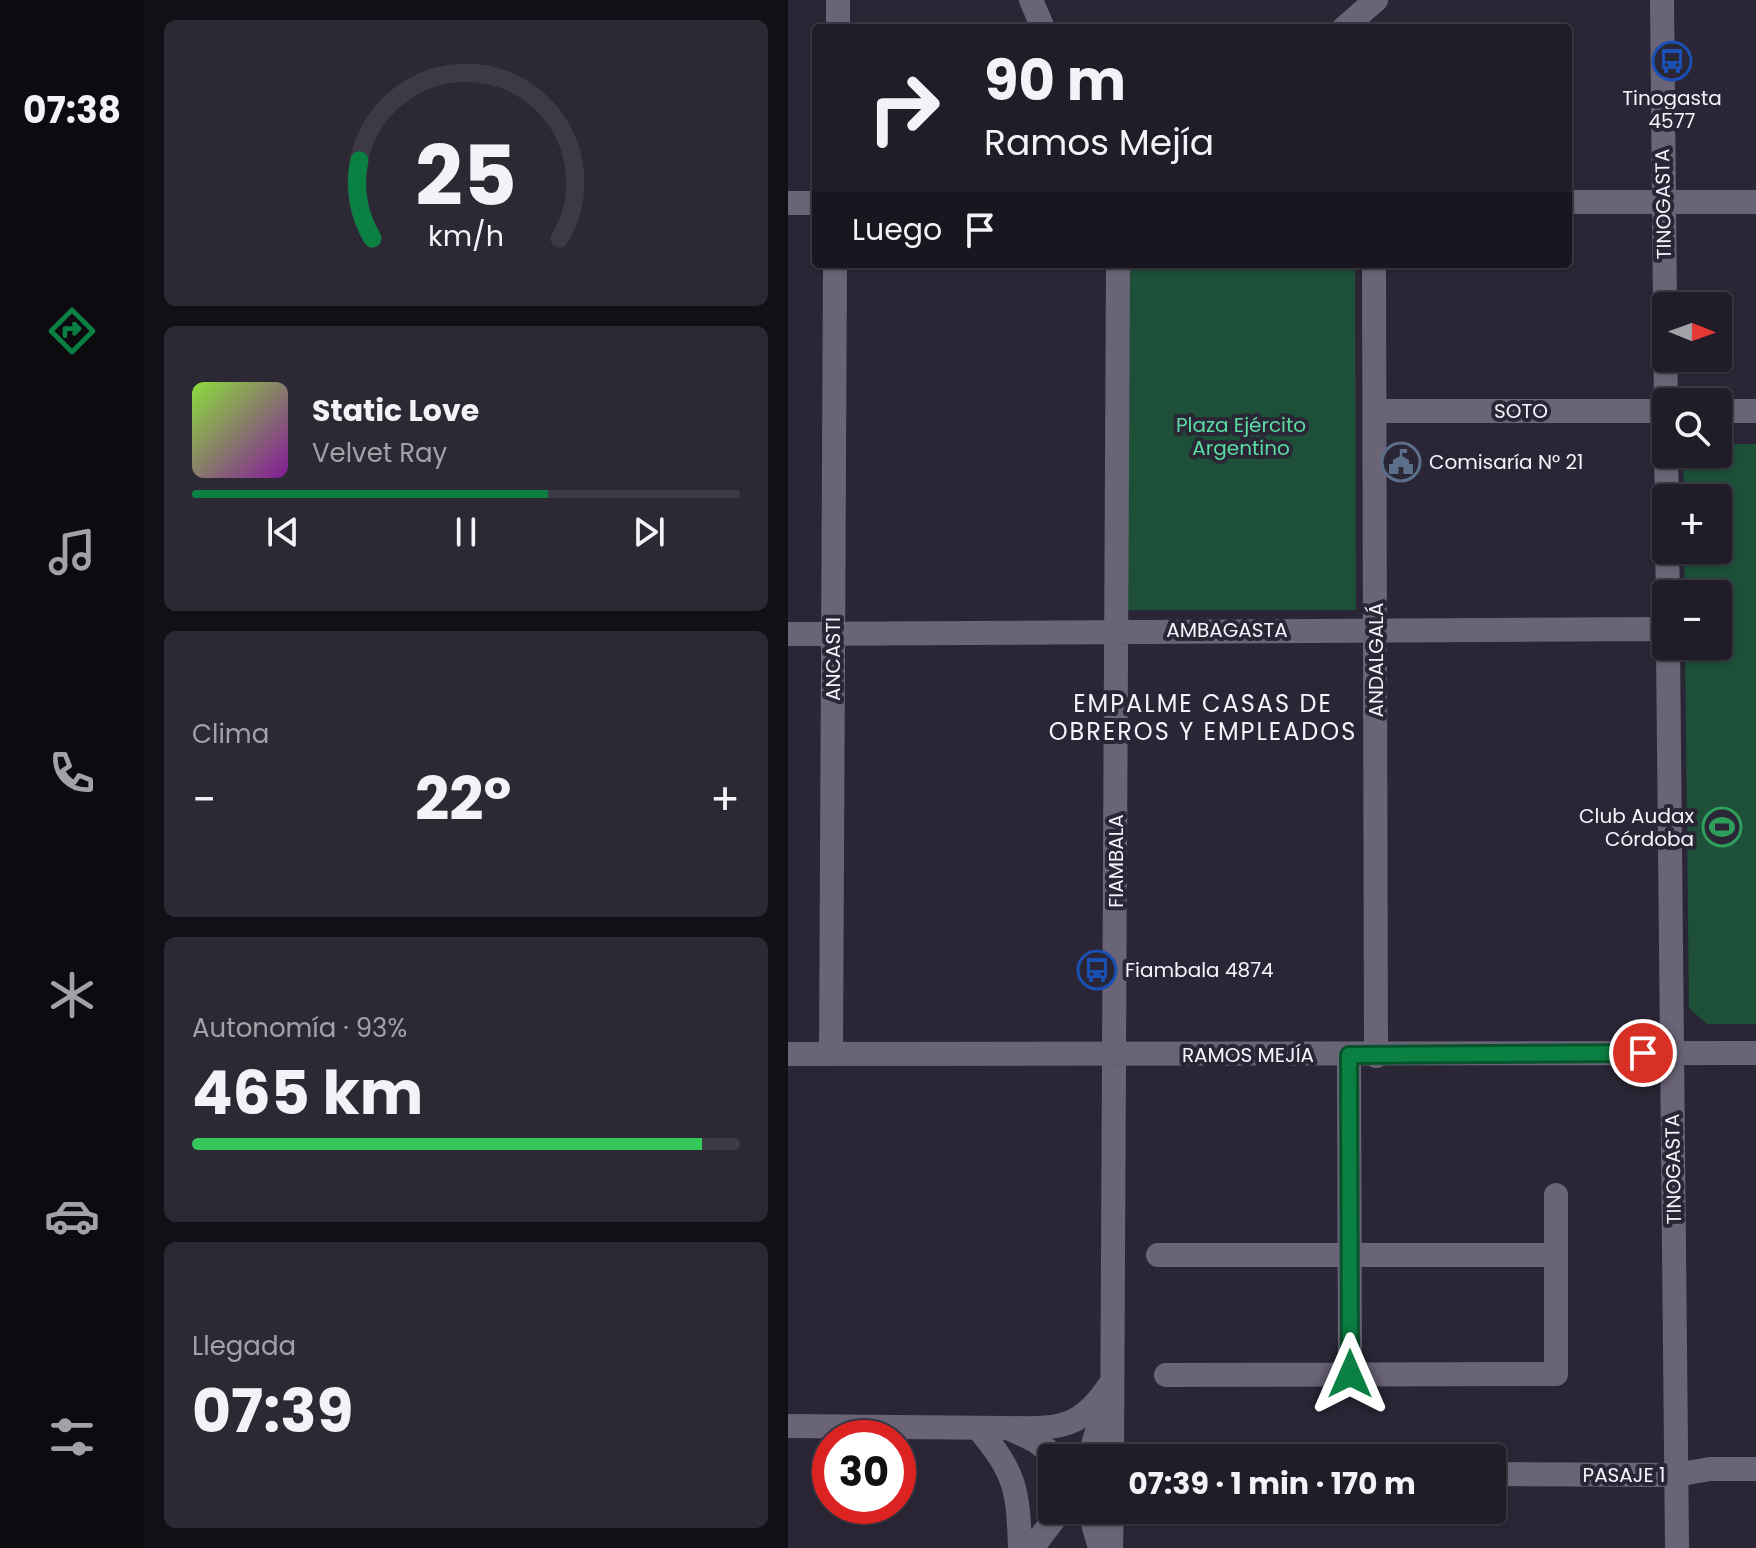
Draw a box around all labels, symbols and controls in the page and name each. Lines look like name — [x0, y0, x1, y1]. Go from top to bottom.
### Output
bus stop icon: Tinogasta 4577 — [1651, 40, 1693, 82]
text: 90 m — [984, 41, 1126, 120]
icon: right — [852, 56, 956, 160]
place label: Tinogasta 4577 — [1622, 84, 1722, 135]
text: 07:38 — [23, 85, 121, 136]
text: 25 — [415, 117, 517, 233]
text: Ramos Mejía — [984, 117, 1214, 168]
street label: TINOGASTA — [1648, 148, 1678, 260]
text: Luego — [852, 208, 942, 251]
icon: arrive — [958, 208, 1002, 252]
text: km/h — [428, 216, 504, 256]
north arrow — [1652, 292, 1732, 372]
map controls — [1652, 292, 1732, 660]
icon: directions — [44, 303, 100, 359]
button: search — [1652, 388, 1732, 468]
text: Static Love — [312, 389, 479, 432]
street label: SOTO — [1494, 397, 1548, 425]
park label: Plaza Ejército Argentino — [1176, 411, 1306, 462]
text: Velvet Ray — [312, 435, 447, 471]
public building icon: Comisaría N° 21 — [1380, 441, 1422, 483]
place label: Comisaría N° 21 — [1429, 448, 1583, 476]
button: + — [1652, 484, 1732, 564]
icon: previous — [261, 510, 305, 554]
icon: pause — [444, 510, 488, 554]
icon: next — [627, 510, 671, 554]
icon: music — [44, 524, 100, 580]
button: − — [1652, 580, 1732, 660]
street label: ANDALGALÁ — [1362, 603, 1390, 717]
street label: AMBAGASTA — [1166, 616, 1288, 644]
street label: ANCASTI — [819, 617, 847, 701]
district label: EMPALME CASAS DE OBREROS Y EMPLEADOS — [1049, 687, 1357, 748]
text: Clima — [192, 716, 269, 752]
icon: phone — [44, 745, 100, 801]
text: 22° — [415, 757, 511, 841]
text: − — [192, 769, 216, 830]
text: + — [710, 769, 740, 830]
place label: Club Audax Córdoba — [1579, 802, 1694, 853]
sports icon: Club Audax Córdoba — [1701, 806, 1743, 848]
street label: FIAMBALA — [1102, 814, 1130, 908]
bus stop icon: Fiambala 4874 — [1076, 949, 1118, 991]
place label: Fiambala 4874 — [1125, 956, 1274, 984]
icon: climate — [44, 967, 100, 1023]
text: Autonomía · 93% — [192, 1010, 407, 1046]
pin — [1609, 1019, 1677, 1087]
icon: arrive — [1621, 1031, 1665, 1075]
street label: RAMOS MEJÍA — [1182, 1041, 1314, 1069]
text: 465 km — [192, 1051, 423, 1135]
street label: TINOGASTA — [1658, 1113, 1688, 1225]
icon: car — [44, 1188, 100, 1244]
text: Llegada — [192, 1328, 296, 1364]
position arrow — [1308, 1332, 1392, 1416]
text: 07:39 — [192, 1369, 353, 1453]
icon: filters — [44, 1409, 100, 1465]
speed limit sign: 30 — [812, 1420, 916, 1524]
street label: PASAJE 1 — [1583, 1461, 1665, 1489]
text: 07:39 · 1 min · 170 m — [1128, 1462, 1416, 1505]

